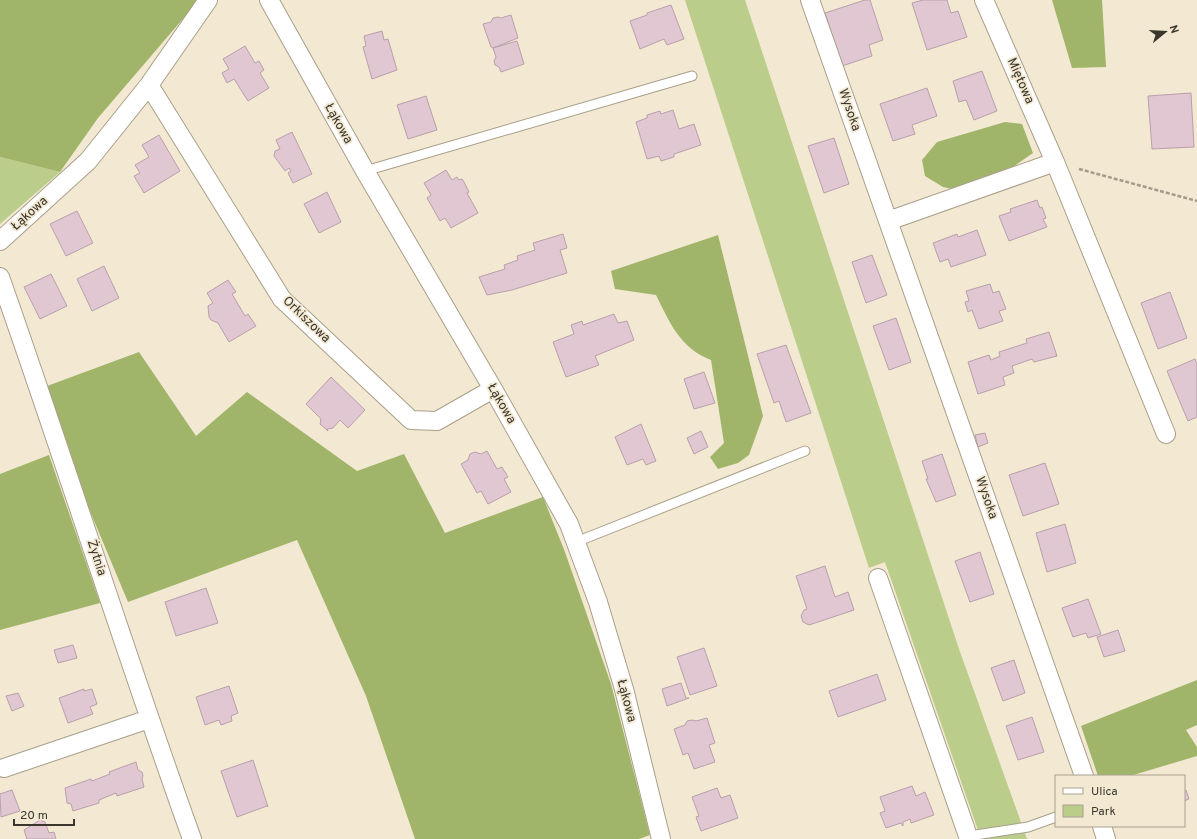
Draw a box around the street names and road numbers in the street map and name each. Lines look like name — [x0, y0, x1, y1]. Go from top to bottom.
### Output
street label: Miętowa — [1003, 56, 1037, 106]
street label: Wysoka — [834, 87, 864, 133]
street label: Łąkowa — [320, 101, 356, 147]
street label: Łąkowa — [8, 193, 52, 235]
street label: Orkiszowa — [279, 293, 333, 347]
street label: Łąkowa — [483, 381, 519, 427]
street label: Wysoka — [971, 475, 1001, 521]
street label: Żytnia — [83, 537, 111, 578]
street label: Łąkowa — [613, 678, 639, 724]

